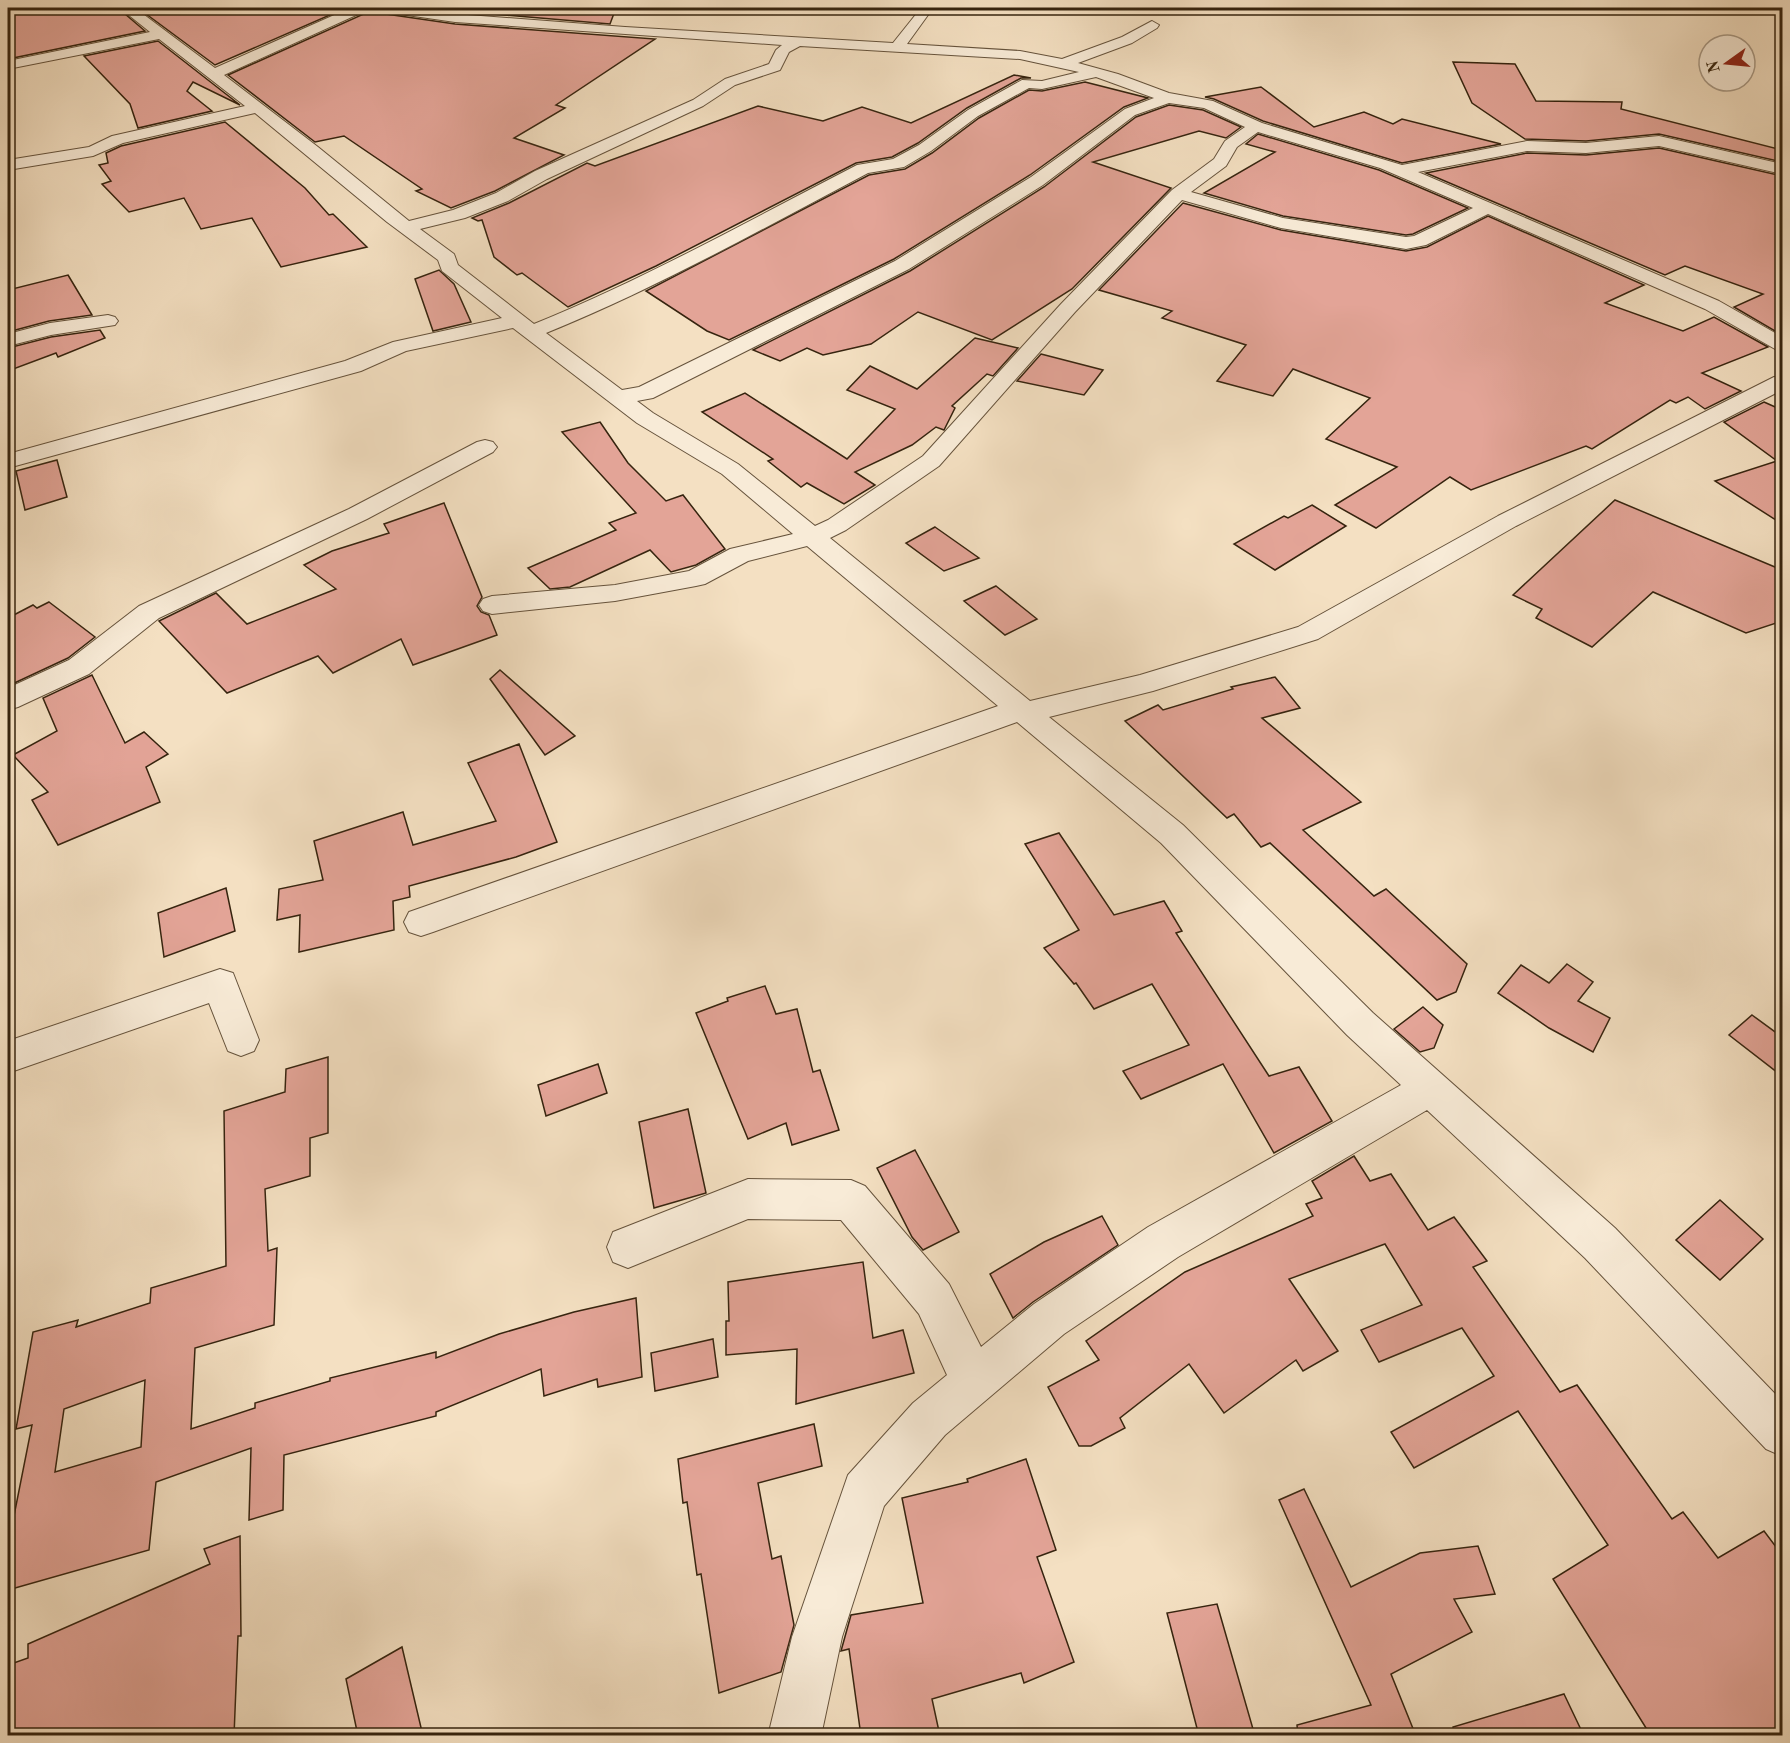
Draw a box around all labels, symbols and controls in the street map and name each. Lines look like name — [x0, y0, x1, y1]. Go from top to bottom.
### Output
north arrow — [1697, 33, 1757, 93]
text: N — [1705, 58, 1724, 74]

